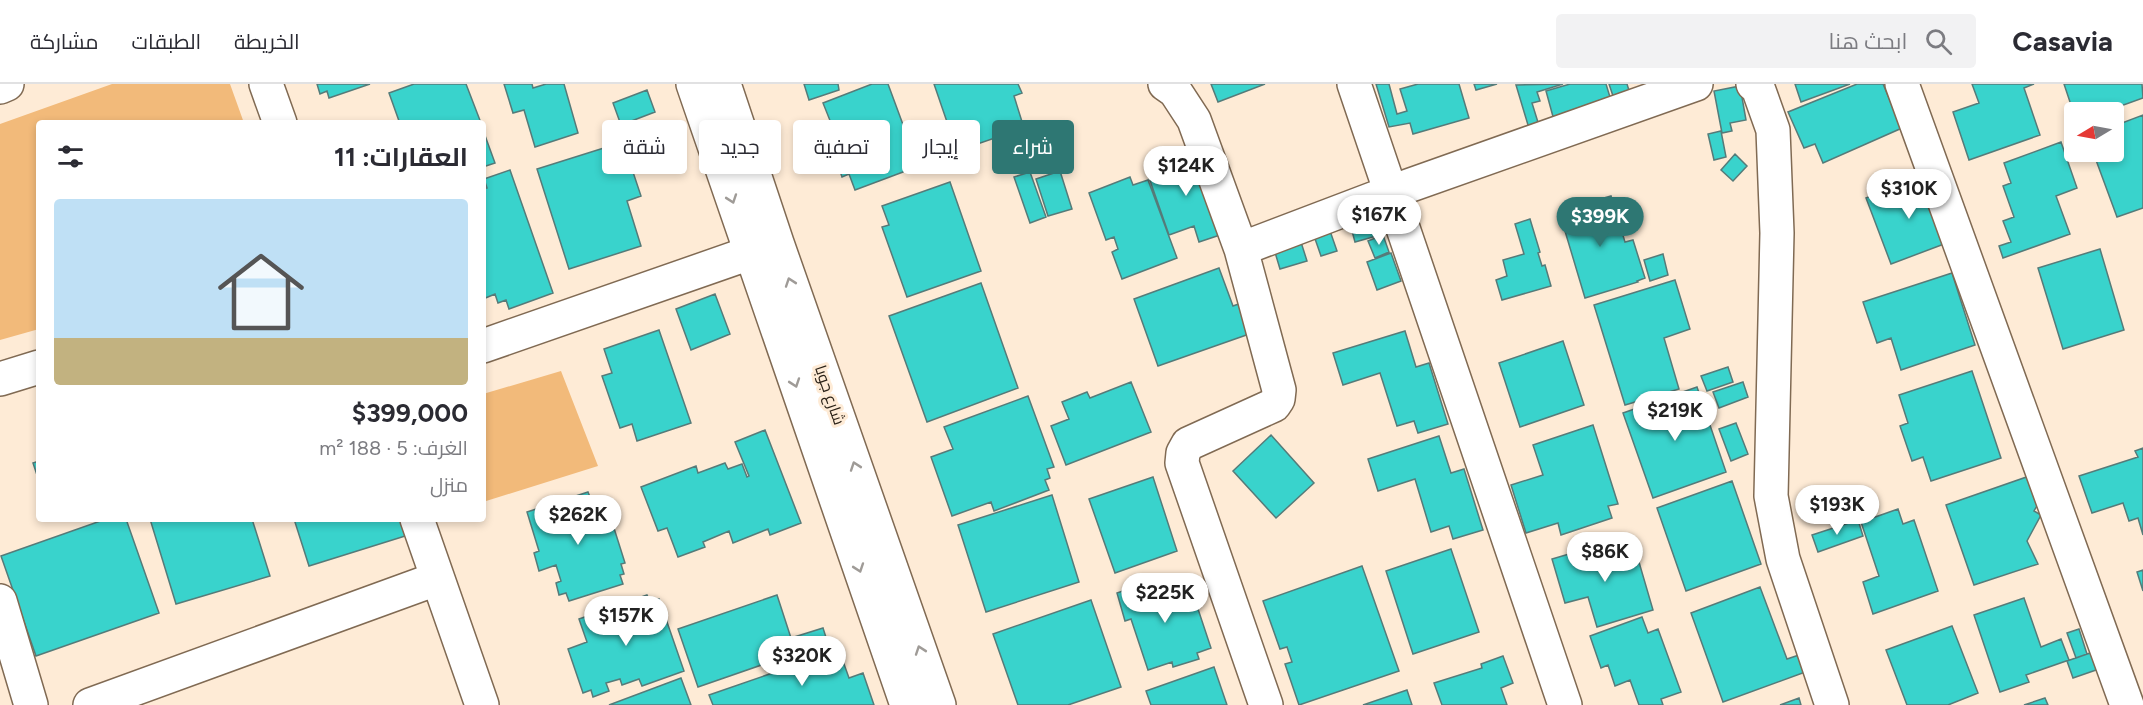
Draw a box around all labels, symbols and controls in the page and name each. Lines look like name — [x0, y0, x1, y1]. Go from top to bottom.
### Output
search box — [1556, 14, 1976, 68]
text: Casavia — [2012, 24, 2113, 58]
icon: search — [1922, 25, 1955, 58]
text: ابحث هنا — [1828, 28, 1907, 55]
text: مشاركة — [30, 29, 99, 54]
text: الطبقات — [132, 29, 201, 54]
text: الخريطة — [234, 29, 300, 54]
north arrow — [2064, 102, 2124, 162]
map controls — [2064, 102, 2124, 162]
chip: شقة — [602, 120, 687, 174]
chip: جديد — [699, 120, 781, 174]
chip: تصفية — [793, 120, 890, 174]
chip: إيجار — [902, 120, 980, 174]
chip: شراء — [992, 120, 1074, 174]
icon: filters — [54, 140, 87, 173]
text: العقارات: 11 — [334, 141, 468, 173]
pin: $124K — [1144, 146, 1228, 197]
text: $124K — [1157, 153, 1215, 177]
pin: $310K — [1867, 169, 1951, 220]
text: $310K — [1881, 176, 1937, 200]
one-way arrow — [725, 193, 737, 204]
pin: $167K — [1337, 195, 1421, 246]
pin: $399K — [1558, 197, 1642, 248]
text: $167K — [1351, 202, 1407, 226]
text: $399K — [1571, 204, 1629, 228]
icon: home — [207, 238, 315, 346]
one-way arrow — [785, 277, 798, 288]
street label: شارع جوبا — [809, 363, 849, 428]
one-way arrow — [788, 377, 801, 388]
pin: $219K — [1633, 391, 1717, 442]
text: $399,000 — [352, 397, 468, 429]
text: $219K — [1647, 398, 1703, 422]
text: الغرف: 5 · 188 m² — [319, 436, 468, 460]
one-way arrow — [850, 461, 863, 472]
text: منزل — [430, 473, 468, 497]
pin: $193K — [1795, 485, 1879, 536]
text: $193K — [1809, 492, 1865, 516]
pin: $262K — [536, 495, 620, 546]
text: $262K — [548, 502, 608, 526]
pin: $86K — [1569, 532, 1641, 583]
text: $86K — [1581, 539, 1629, 563]
one-way arrow — [852, 562, 865, 573]
pin: $225K — [1123, 573, 1207, 624]
text: $225K — [1135, 580, 1195, 604]
pin: $157K — [584, 596, 668, 647]
text: $157K — [598, 603, 654, 627]
pin: $320K — [760, 636, 844, 687]
text: $320K — [772, 643, 832, 667]
one-way arrow — [914, 645, 927, 656]

